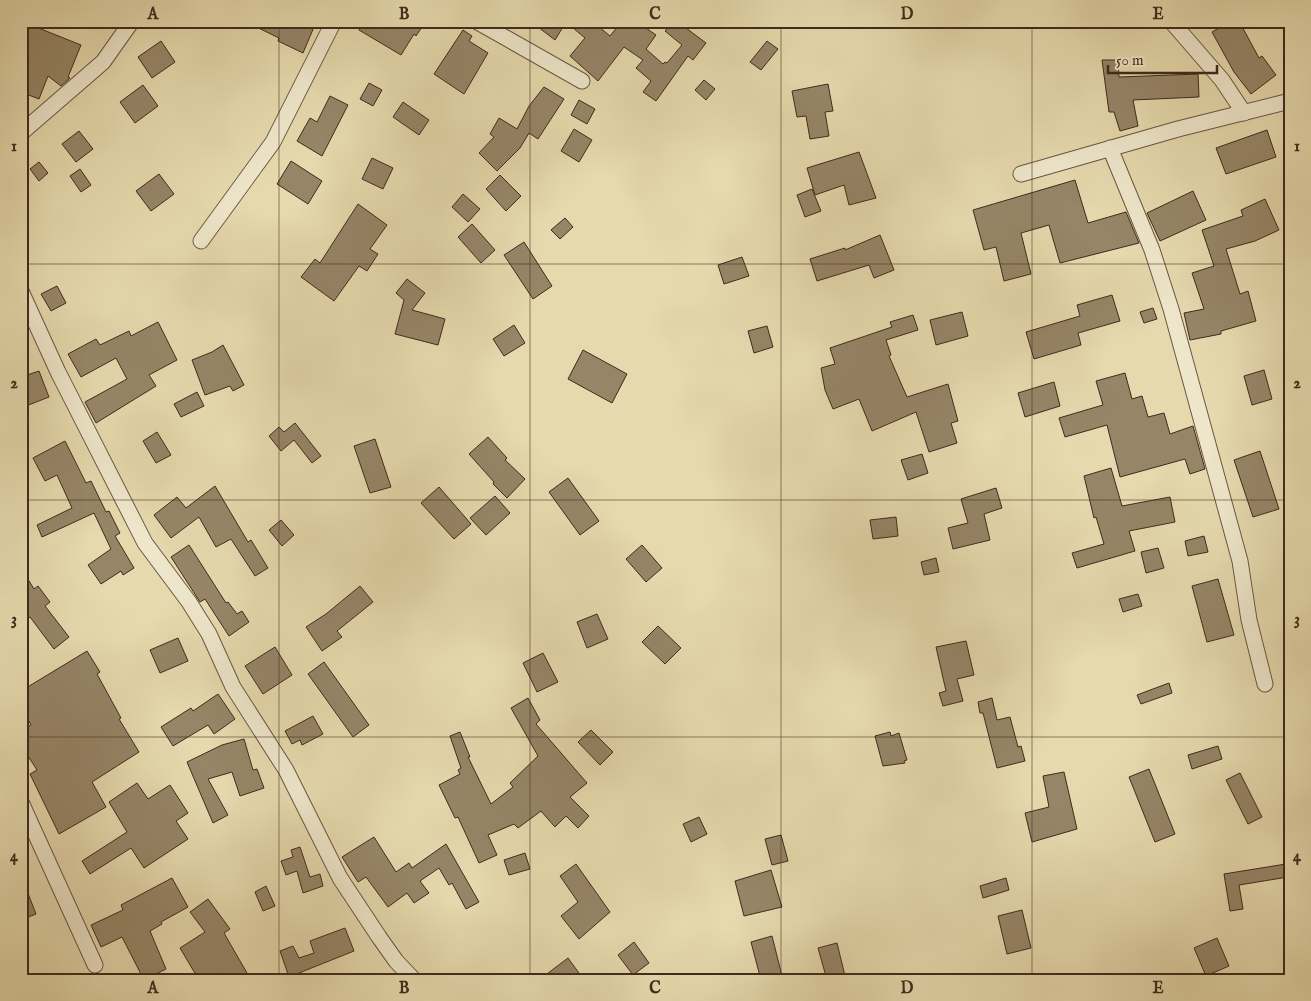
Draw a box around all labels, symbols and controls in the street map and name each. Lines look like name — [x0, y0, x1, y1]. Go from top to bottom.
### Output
text: A — [147, 5, 160, 25]
text: B — [399, 5, 410, 25]
text: C — [649, 5, 661, 25]
text: D — [901, 5, 914, 25]
text: E — [1152, 5, 1164, 25]
scale bar — [1108, 42, 1217, 74]
text: 50 m — [1116, 51, 1144, 70]
text: 1 — [11, 137, 17, 157]
text: 1 — [1294, 137, 1300, 157]
text: 2 — [10, 374, 18, 394]
text: 2 — [1293, 374, 1301, 394]
text: 3 — [11, 610, 17, 630]
text: 3 — [1294, 610, 1300, 630]
text: 4 — [10, 847, 19, 867]
text: 4 — [1293, 847, 1302, 867]
text: A — [147, 979, 160, 999]
text: B — [399, 979, 410, 999]
text: C — [649, 979, 661, 999]
text: D — [901, 979, 914, 999]
text: E — [1152, 979, 1164, 999]

